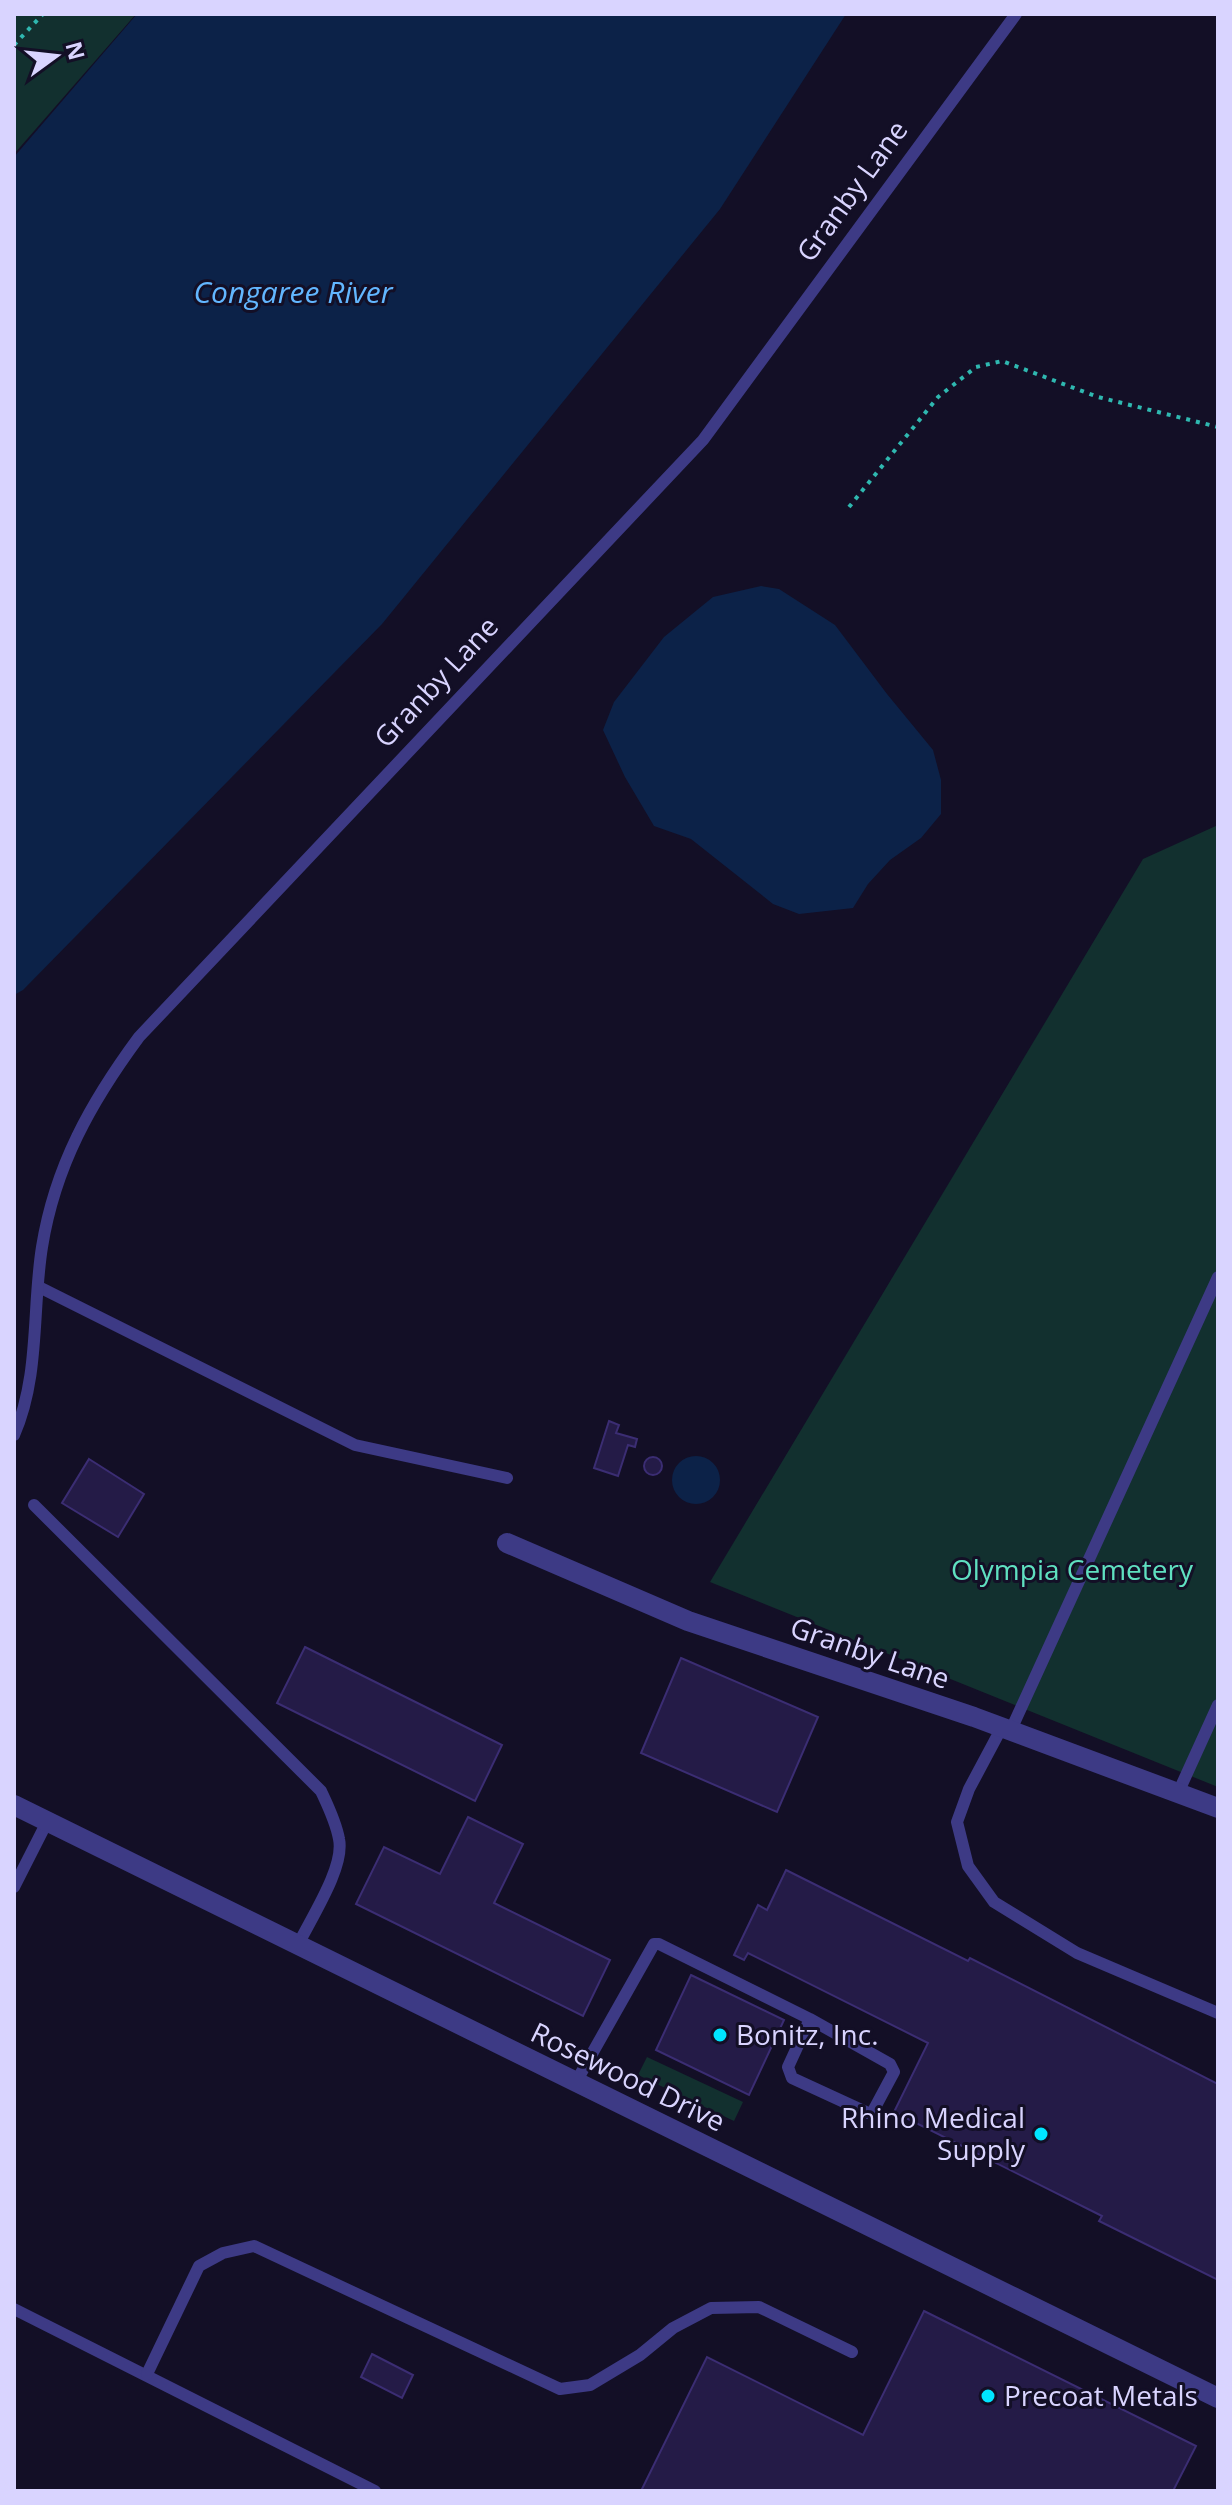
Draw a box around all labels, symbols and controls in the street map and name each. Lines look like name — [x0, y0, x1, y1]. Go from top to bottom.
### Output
north arrow — [16, 16, 96, 96]
text: N — [59, 38, 93, 63]
street label: Granby Lane — [787, 112, 915, 269]
water label: Congaree River — [193, 271, 394, 312]
street label: Granby Lane — [365, 608, 506, 755]
park label: Olympia Cemetery — [951, 1550, 1194, 1588]
street label: Granby Lane — [786, 1607, 955, 1697]
street label: Rosewood Drive — [525, 2013, 732, 2140]
place label: Bonitz, Inc. — [736, 2015, 879, 2053]
marker: Bonitz, Inc. — [711, 2026, 729, 2044]
place label: Rhino Medical Supply — [841, 2098, 1026, 2168]
marker: Rhino Medical Supply — [1032, 2125, 1050, 2143]
place label: Precoat Metals — [1004, 2376, 1198, 2414]
marker: Precoat Metals — [979, 2387, 997, 2405]

